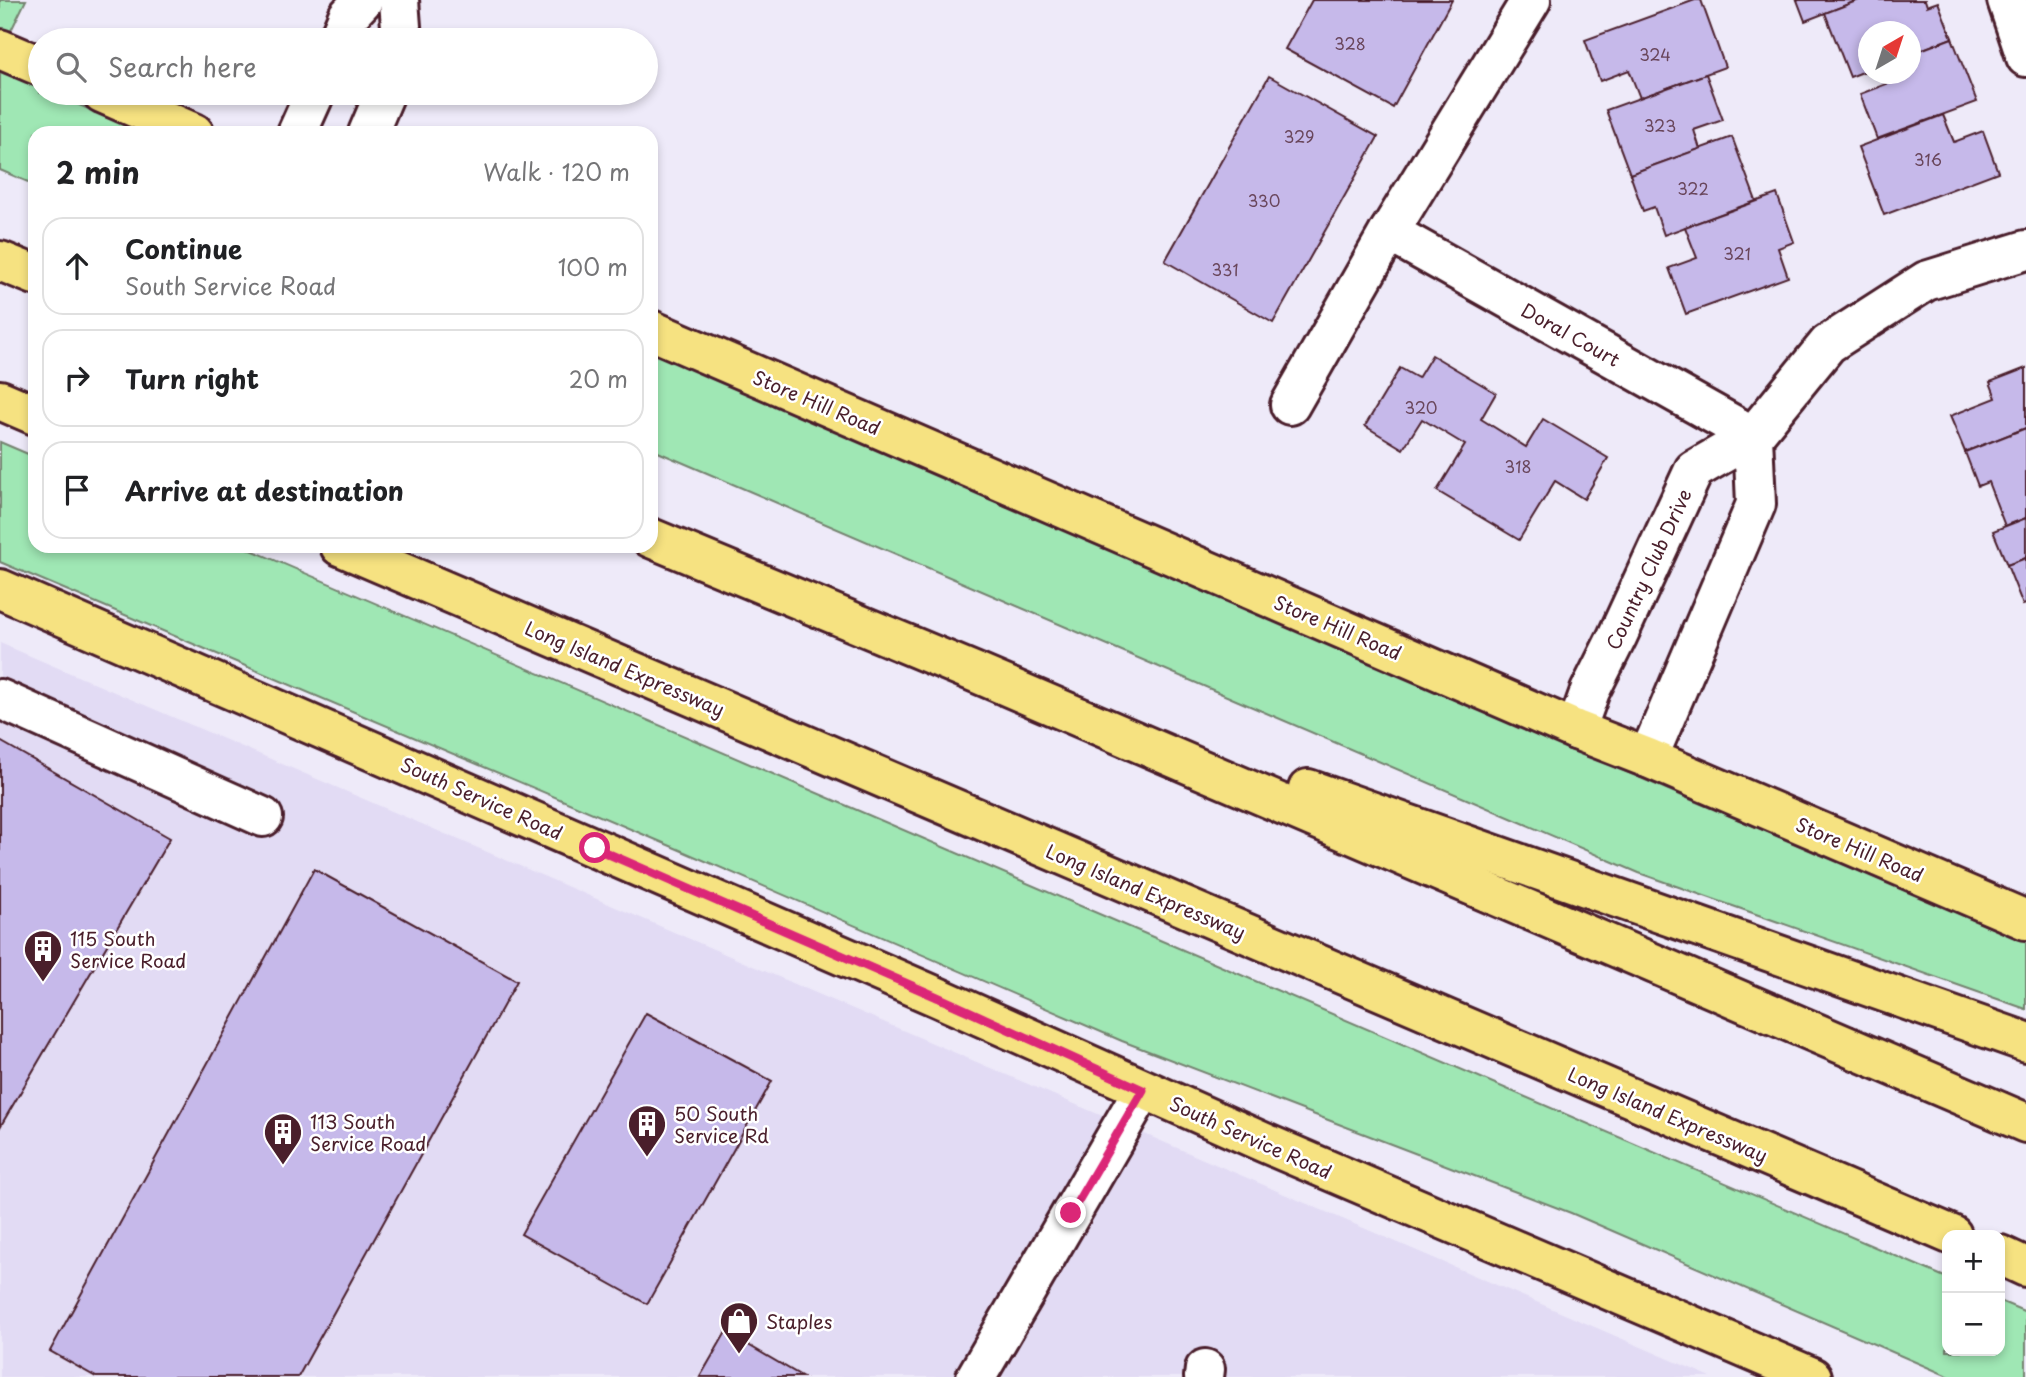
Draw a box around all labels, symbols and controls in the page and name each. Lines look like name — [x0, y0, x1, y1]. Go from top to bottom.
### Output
north arrow — [1858, 21, 1921, 84]
search box — [28, 28, 658, 105]
house number: 328 — [1334, 31, 1366, 55]
house number: 324 — [1639, 42, 1671, 66]
text: Search here — [108, 47, 257, 86]
icon: search — [52, 48, 90, 86]
house number: 323 — [1644, 113, 1676, 137]
house number: 329 — [1284, 124, 1314, 148]
house number: 316 — [1914, 147, 1942, 171]
text: 2 min — [56, 149, 140, 194]
text: Walk · 120 m — [483, 154, 630, 189]
house number: 322 — [1677, 176, 1709, 200]
house number: 330 — [1248, 188, 1280, 212]
text: Continue — [125, 229, 242, 268]
house number: 321 — [1723, 241, 1751, 265]
icon: ahead — [58, 247, 96, 285]
text: 100 m — [558, 249, 628, 284]
house number: 331 — [1211, 257, 1239, 281]
text: South Service Road — [125, 268, 336, 303]
street label: Doral Court — [1517, 295, 1626, 373]
icon: right — [58, 359, 96, 397]
text: Turn right — [125, 359, 259, 398]
text: 20 m — [569, 361, 628, 396]
street label: Store Hill Road — [749, 363, 885, 441]
house number: 320 — [1404, 395, 1438, 419]
house number: 318 — [1505, 454, 1531, 478]
icon: arrive — [58, 471, 96, 509]
text: Arrive at destination — [125, 471, 404, 510]
street label: Country Club Drive — [1598, 484, 1698, 654]
street label: Store Hill Road — [1270, 588, 1406, 666]
street label: Long Island Expressway — [521, 613, 729, 723]
street label: South Service Road — [397, 750, 567, 846]
street label: Store Hill Road — [1792, 810, 1928, 888]
route start — [579, 832, 610, 863]
street label: Long Island Expressway — [1042, 836, 1250, 946]
place label: 115 South Service Road — [70, 924, 186, 974]
building icon: 115 South Service Road — [22, 928, 64, 983]
street label: Long Island Expressway — [1564, 1059, 1772, 1169]
street label: South Service Road — [1166, 1089, 1336, 1185]
place label: 50 South Service Rd — [674, 1099, 769, 1149]
building icon: 50 South Service Rd — [626, 1103, 668, 1158]
place label: 113 South Service Road — [310, 1107, 426, 1157]
building icon: 113 South Service Road — [262, 1111, 304, 1166]
route end — [1055, 1197, 1086, 1228]
map controls — [1942, 1230, 2005, 1356]
button: + — [1942, 1230, 2005, 1293]
button: − — [1942, 1293, 2005, 1356]
shop icon: Staples — [718, 1300, 760, 1355]
place label: Staples — [766, 1307, 833, 1335]

